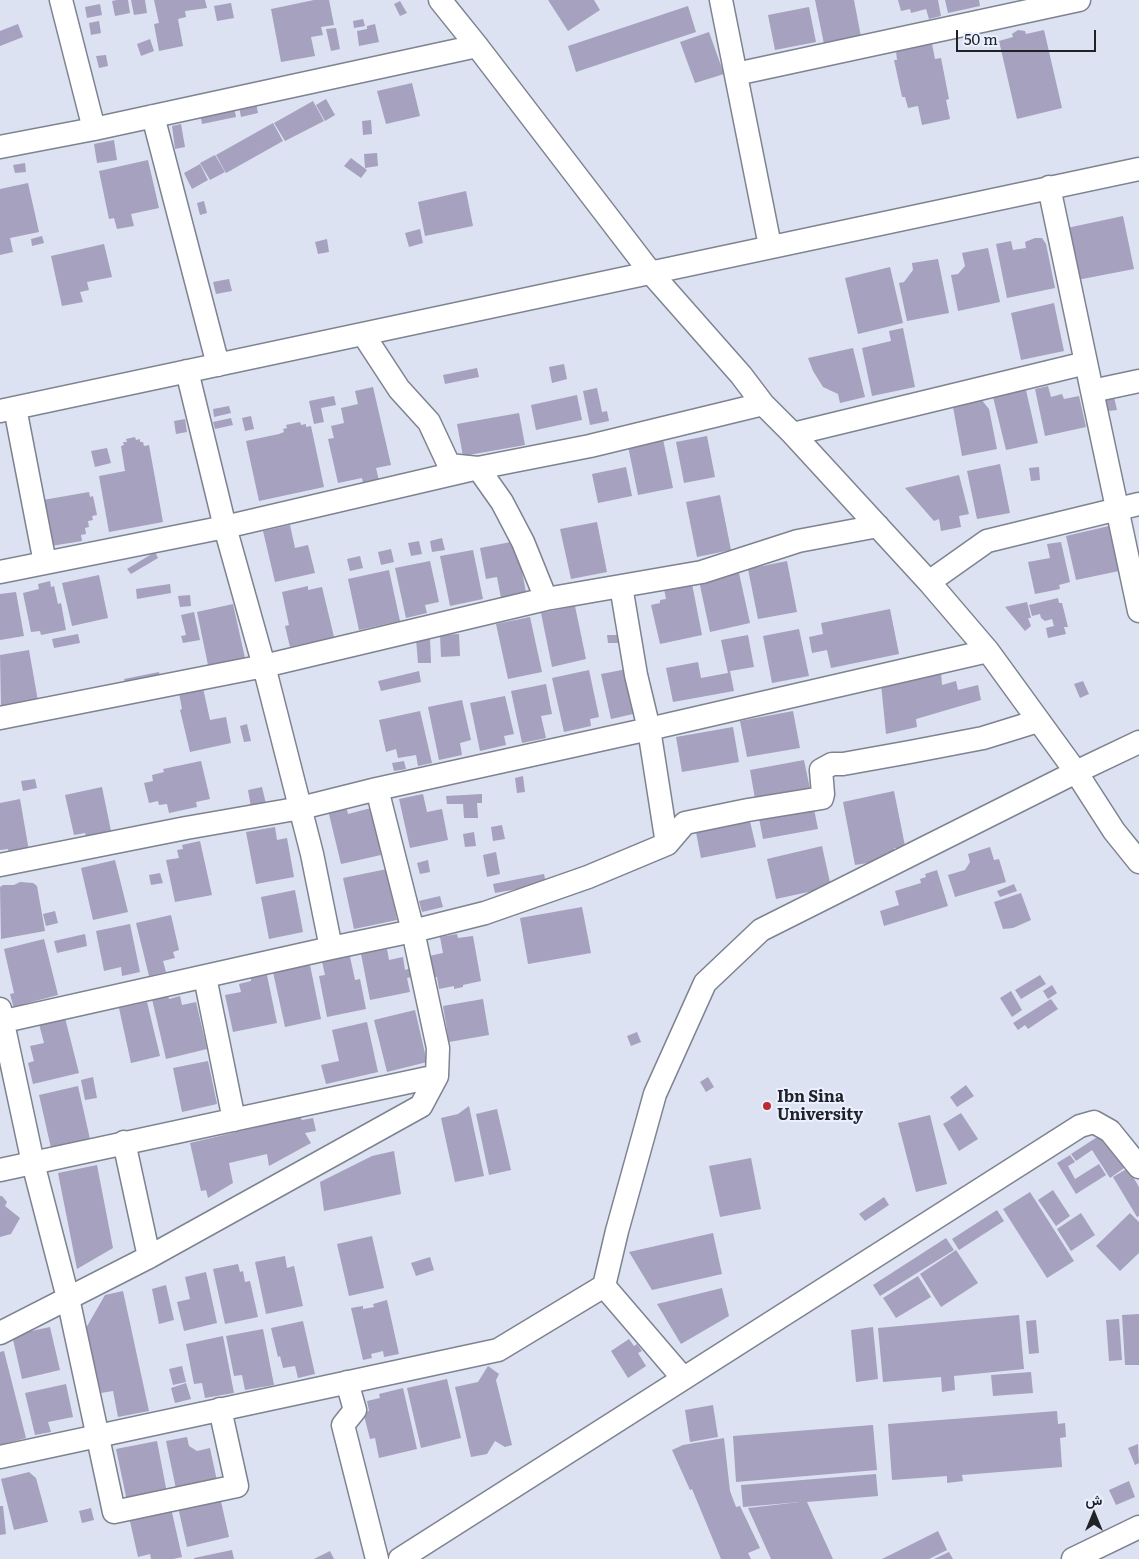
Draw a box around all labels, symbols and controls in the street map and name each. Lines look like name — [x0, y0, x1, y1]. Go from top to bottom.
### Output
scale bar — [959, 20, 1099, 52]
text: 50 m — [964, 27, 998, 50]
place label: Ibn Sina University — [777, 1087, 863, 1125]
marker: Ibn Sina University — [761, 1100, 773, 1112]
north arrow — [1069, 1489, 1119, 1539]
text: ش — [1086, 1489, 1102, 1509]

